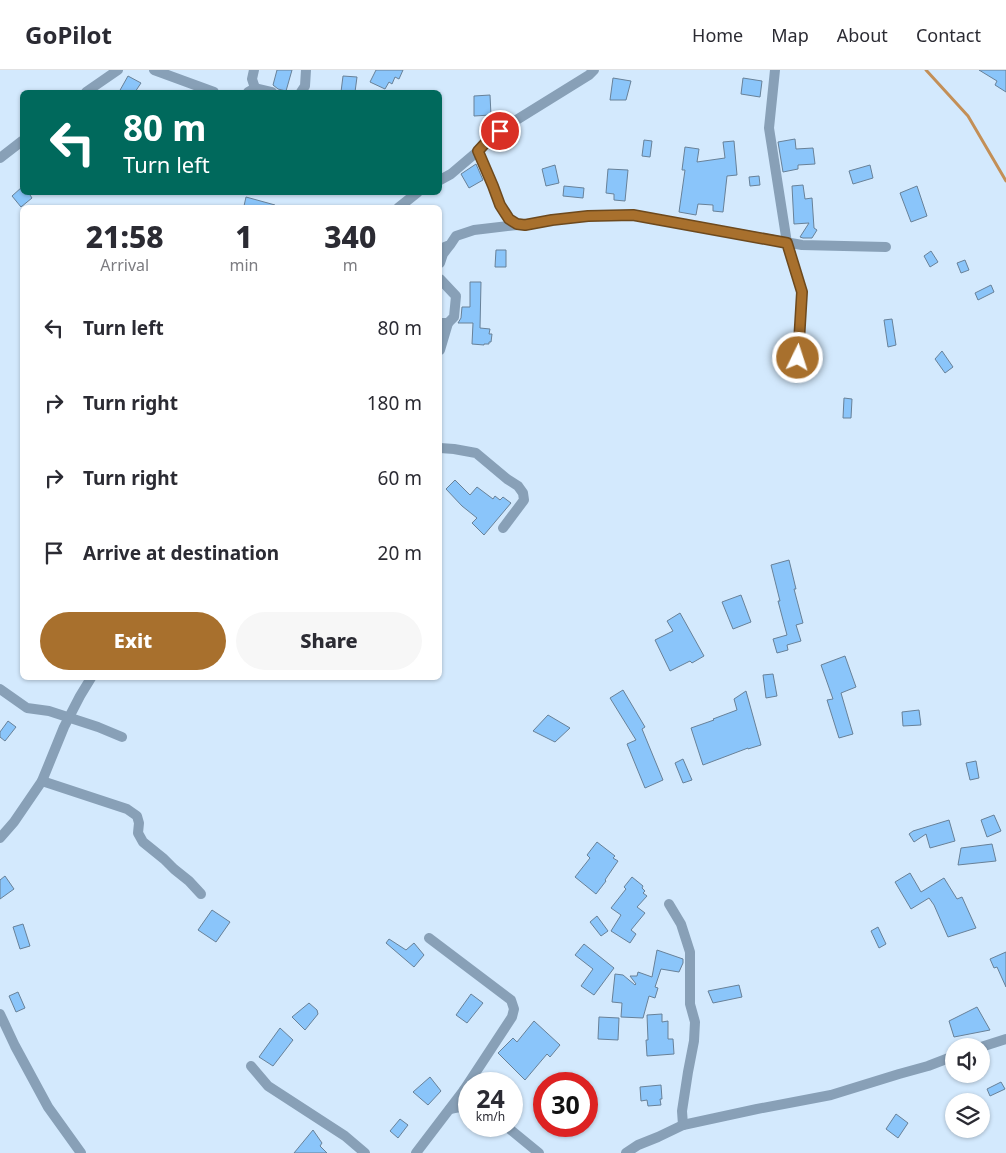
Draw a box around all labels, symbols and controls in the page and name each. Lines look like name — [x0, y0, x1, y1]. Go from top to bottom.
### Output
text: GoPilot — [25, 18, 112, 51]
text: Home — [692, 23, 743, 47]
text: Map — [771, 23, 809, 47]
text: About — [837, 23, 888, 47]
text: Contact — [916, 23, 981, 47]
text: 80 m — [123, 104, 206, 151]
icon: left — [40, 110, 105, 175]
pin — [479, 110, 521, 152]
icon: arrive — [486, 117, 514, 145]
text: Turn left — [123, 149, 210, 179]
text: 21:58 — [86, 216, 164, 257]
text: 1 — [235, 216, 253, 257]
text: 340 — [324, 216, 376, 257]
text: Arrival — [100, 254, 149, 276]
text: min — [229, 254, 258, 276]
text: m — [343, 254, 358, 276]
icon: left — [40, 314, 68, 342]
text: Turn left — [83, 315, 164, 341]
text: 80 m — [378, 315, 422, 341]
position arrow — [771, 331, 823, 383]
icon: right — [40, 389, 68, 417]
text: Turn right — [83, 390, 178, 416]
text: 180 m — [367, 390, 422, 416]
icon: right — [40, 464, 68, 492]
text: Turn right — [83, 465, 178, 491]
text: 60 m — [378, 465, 422, 491]
icon: arrive — [40, 539, 68, 567]
text: Arrive at destination — [83, 540, 279, 566]
text: 20 m — [378, 540, 422, 566]
button: Exit — [40, 612, 226, 670]
button: Share — [236, 612, 422, 670]
map controls — [945, 1038, 990, 1138]
button: sound — [945, 1038, 990, 1083]
speed limit sign: 30 — [533, 1072, 598, 1137]
text: 24 — [476, 1081, 505, 1115]
button: layers — [945, 1093, 990, 1138]
text: km/h — [476, 1108, 505, 1125]

